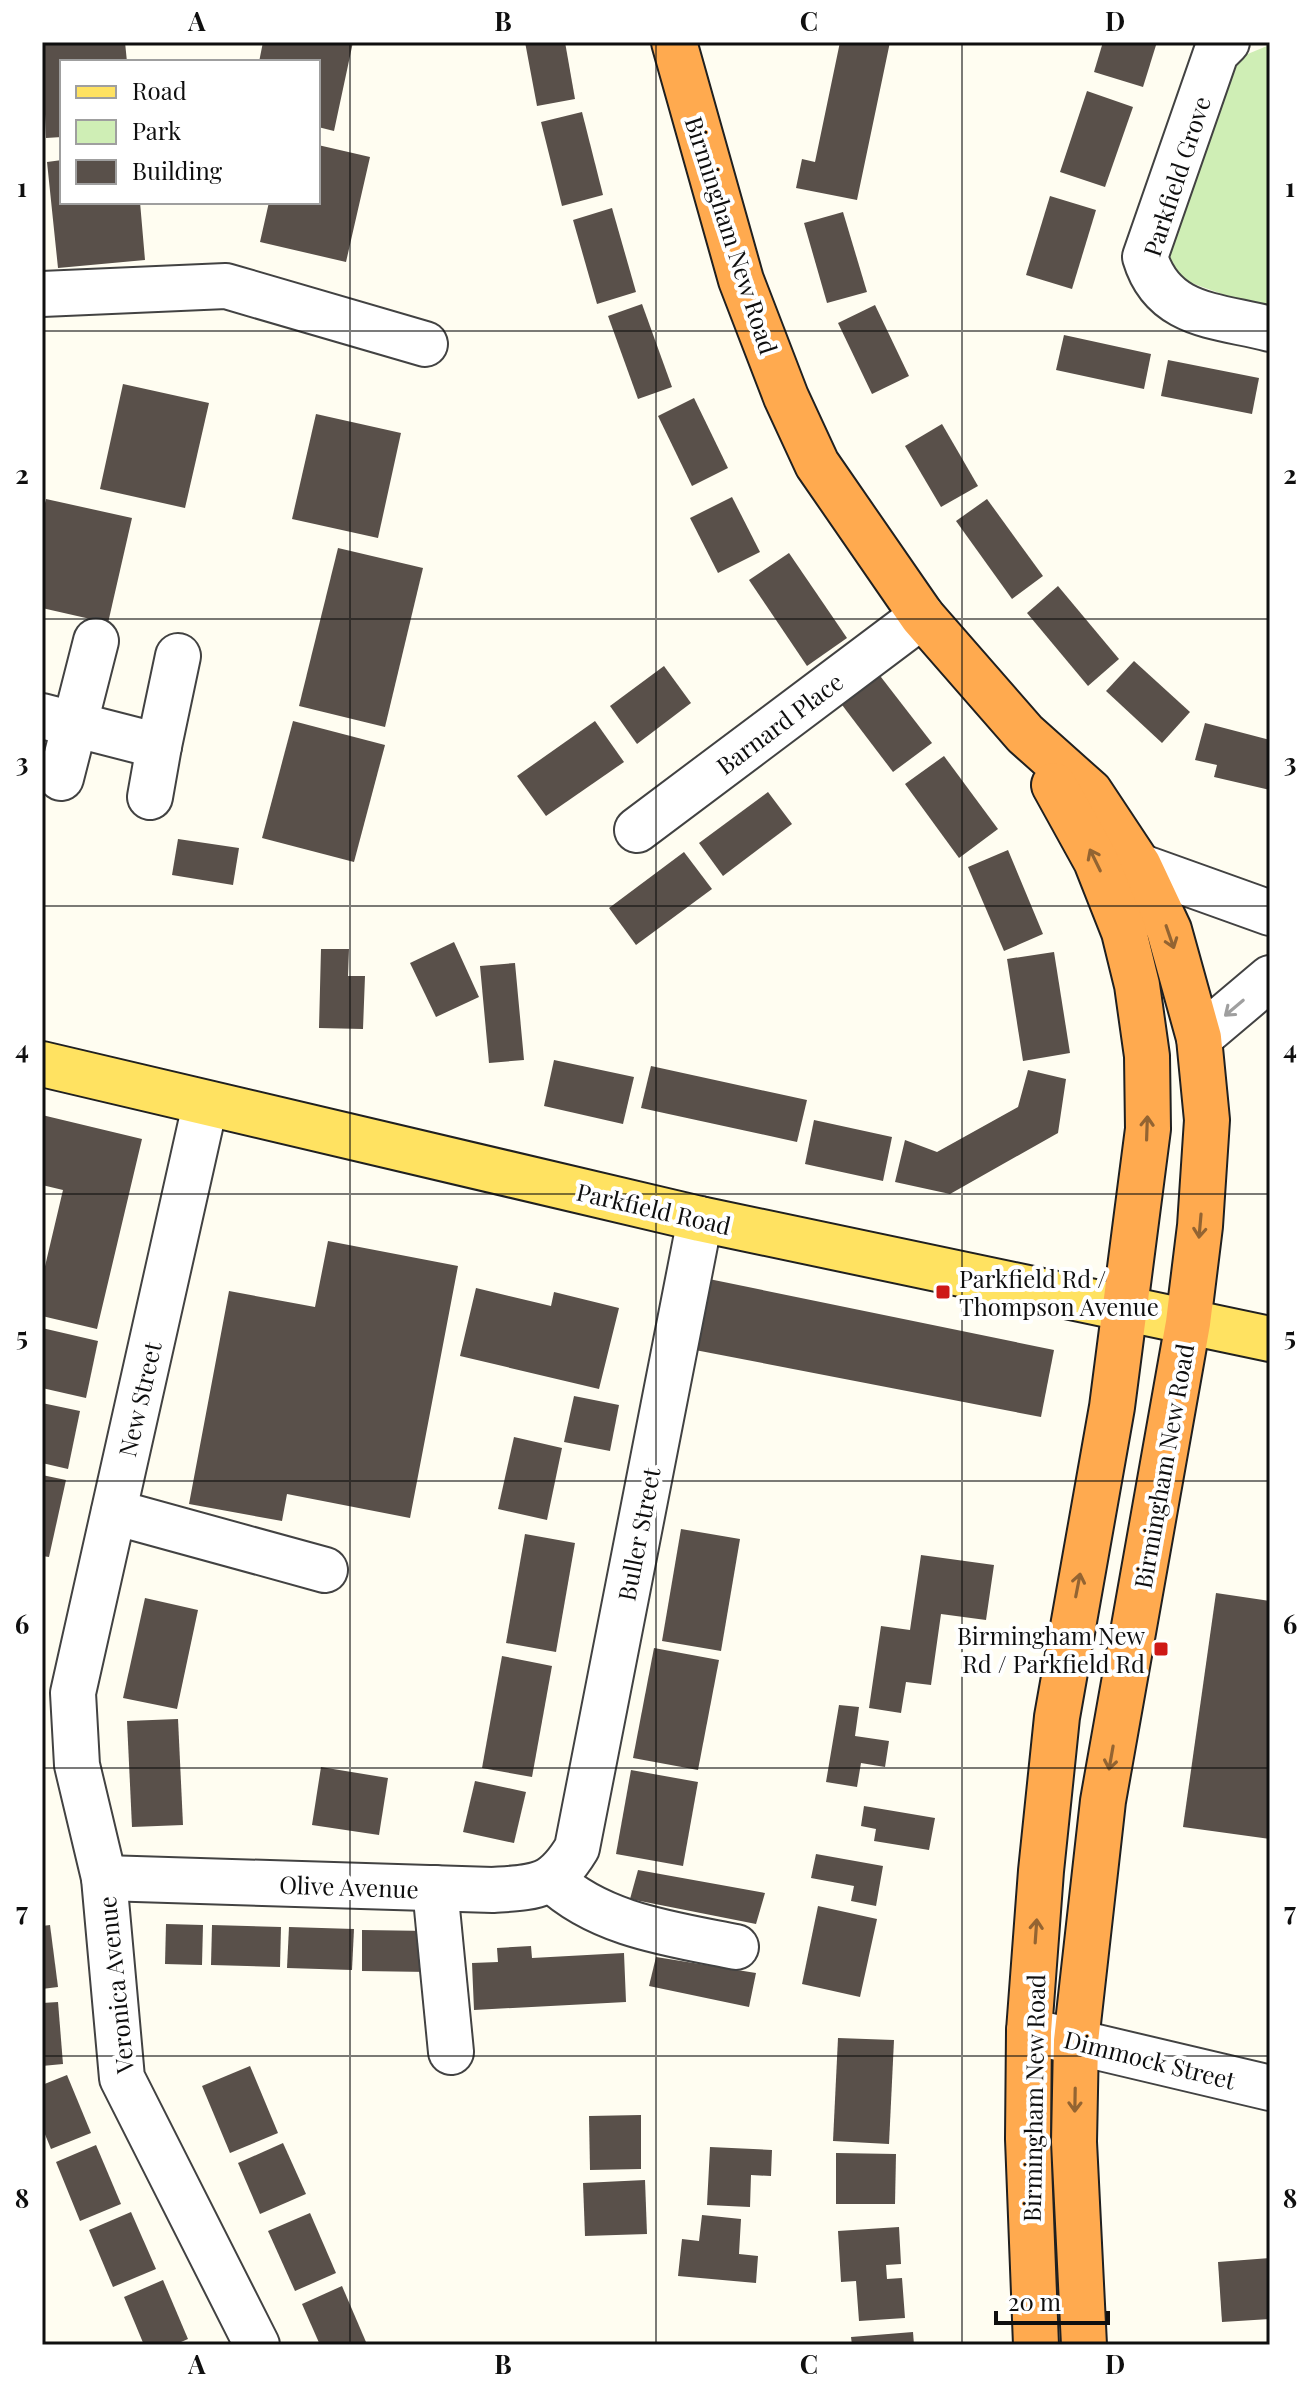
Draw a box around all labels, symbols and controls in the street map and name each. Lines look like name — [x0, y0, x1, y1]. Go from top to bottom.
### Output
text: A — [187, 3, 206, 38]
text: B — [494, 3, 512, 38]
text: C — [800, 3, 818, 38]
text: D — [1105, 3, 1125, 38]
legend — [60, 60, 320, 204]
text: Road — [132, 74, 187, 106]
street label: Parkfield Grove — [1135, 92, 1217, 260]
street label: Birmingham New Road — [678, 112, 786, 358]
text: Park — [132, 114, 182, 146]
text: Building — [132, 154, 223, 186]
text: 1 — [17, 169, 27, 204]
text: 1 — [1285, 169, 1295, 204]
text: 2 — [15, 456, 29, 491]
text: 2 — [1283, 456, 1297, 491]
street label: Barnard Place — [709, 665, 849, 781]
text: 3 — [16, 744, 28, 779]
text: 3 — [1284, 744, 1296, 779]
one-way arrow — [1087, 849, 1102, 873]
one-way arrow — [1164, 924, 1179, 949]
one-way arrow — [1225, 999, 1245, 1017]
text: 4 — [15, 1031, 29, 1066]
text: 4 — [1283, 1031, 1297, 1066]
one-way arrow — [1140, 1115, 1155, 1141]
street label: Parkfield Road — [574, 1175, 734, 1241]
one-way arrow — [1192, 1212, 1207, 1239]
place label: Parkfield Rd / Thompson Avenue — [959, 1262, 1159, 1322]
marker: Parkfield Rd / Thompson Avenue — [934, 1283, 952, 1301]
text: 5 — [16, 1318, 28, 1353]
text: 5 — [1284, 1318, 1296, 1353]
street label: New Street — [110, 1338, 168, 1460]
street label: Birmingham New Road — [1126, 1341, 1200, 1591]
street label: Buller Street — [609, 1464, 667, 1603]
one-way arrow — [1072, 1573, 1087, 1599]
text: 6 — [15, 1606, 29, 1641]
text: 6 — [1283, 1606, 1297, 1641]
place label: Birmingham New Rd / Parkfield Rd — [957, 1619, 1146, 1679]
marker: Birmingham New Rd / Parkfield Rd — [1152, 1640, 1170, 1658]
one-way arrow — [1102, 1745, 1117, 1770]
street label: Olive Avenue — [279, 1868, 419, 1904]
text: 7 — [16, 1893, 28, 1928]
text: 7 — [1284, 1893, 1296, 1928]
street label: Veronica Avenue — [90, 1895, 140, 2076]
one-way arrow — [1029, 1918, 1044, 1945]
street label: Birmingham New Road — [1015, 1974, 1051, 2222]
street label: Dimmock Street — [1061, 2022, 1239, 2096]
one-way arrow — [1067, 2086, 1083, 2113]
text: 8 — [15, 2180, 29, 2215]
text: 8 — [1283, 2180, 1297, 2215]
scale bar — [996, 2275, 1108, 2325]
text: 20 m — [1008, 2285, 1061, 2317]
text: A — [187, 2346, 206, 2381]
text: B — [494, 2346, 512, 2381]
text: C — [800, 2346, 818, 2381]
text: D — [1105, 2346, 1125, 2381]

